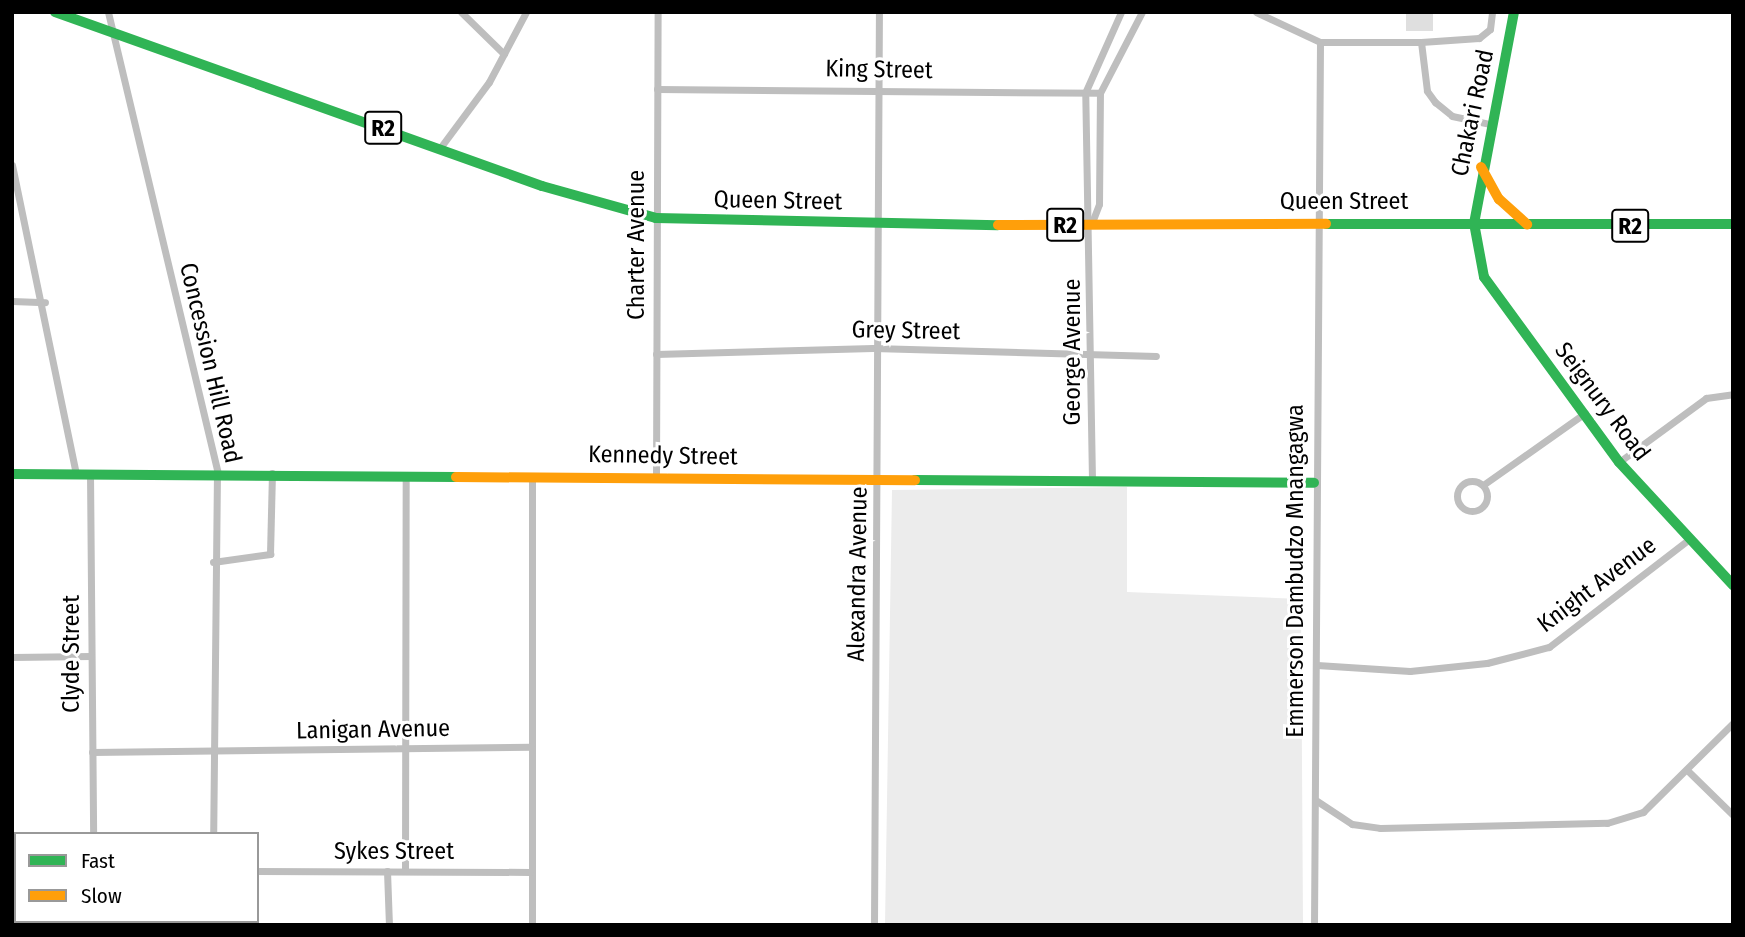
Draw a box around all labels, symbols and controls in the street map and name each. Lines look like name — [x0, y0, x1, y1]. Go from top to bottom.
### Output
street label: Chakari Road — [1446, 47, 1500, 179]
street label: King Street — [825, 55, 933, 85]
road number: R2 — [364, 108, 402, 148]
street label: Charter Avenue — [623, 170, 651, 320]
street label: Queen Street — [713, 185, 843, 217]
street label: Queen Street — [1280, 188, 1408, 216]
road number: R2 — [1046, 206, 1084, 244]
road number: R2 — [1611, 206, 1649, 246]
street label: Concession Hill Road — [173, 260, 247, 466]
street label: George Avenue — [1059, 279, 1087, 425]
street label: Grey Street — [851, 316, 961, 346]
street label: Seignury Road — [1548, 337, 1656, 467]
street label: Emmerson Dambudzo Mnangagwa — [1282, 404, 1310, 738]
street label: Kennedy Street — [588, 440, 738, 472]
street label: Alexandra Avenue — [842, 486, 874, 662]
street label: Knight Avenue — [1532, 531, 1662, 639]
street label: Clyde Street — [58, 595, 86, 713]
street label: Lanigan Avenue — [296, 714, 450, 746]
legend — [14, 832, 259, 923]
street label: Sykes Street — [334, 838, 454, 866]
text: Fast — [81, 848, 115, 874]
text: Slow — [81, 883, 122, 909]

